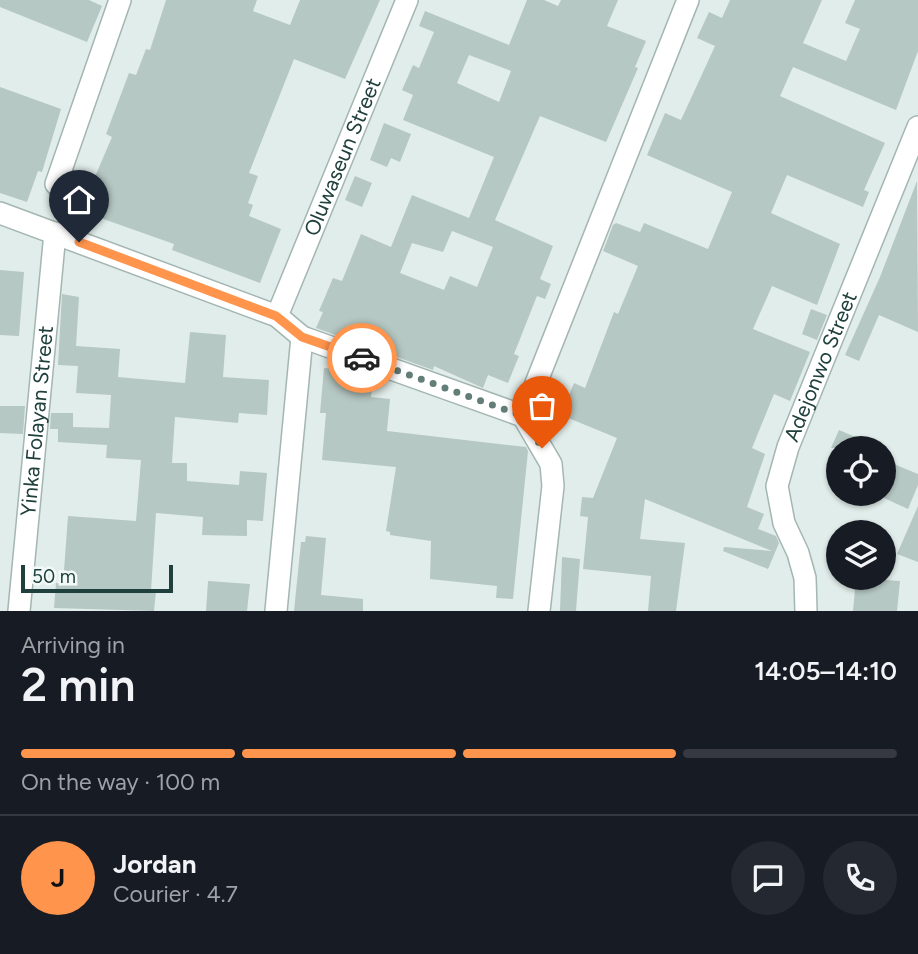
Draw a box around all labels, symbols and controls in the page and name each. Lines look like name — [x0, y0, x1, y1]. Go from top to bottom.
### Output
street label: Oluwaseun Street — [298, 74, 386, 239]
pin — [49, 170, 109, 242]
icon: home — [60, 181, 98, 219]
street label: Adejonwo Street — [779, 288, 862, 445]
courier — [327, 323, 397, 393]
street label: Yinka Folayan Street — [15, 324, 58, 517]
icon: car — [343, 339, 381, 377]
pin — [512, 376, 572, 448]
icon: bag — [523, 387, 561, 425]
map controls — [826, 436, 896, 590]
button: locate — [826, 436, 896, 506]
button: layers — [826, 520, 896, 590]
scale bar — [21, 562, 173, 594]
text: 50 m — [32, 565, 76, 588]
text: Arriving in — [21, 631, 125, 659]
text: 14:05–14:10 — [754, 655, 897, 687]
text: 2 min — [21, 657, 136, 713]
text: On the way · 100 m — [21, 768, 220, 796]
button: chat — [731, 841, 805, 915]
button: phone — [823, 841, 897, 915]
text: Jordan — [113, 848, 196, 880]
text: J — [51, 862, 65, 894]
text: Courier · 4.7 — [113, 880, 238, 908]

